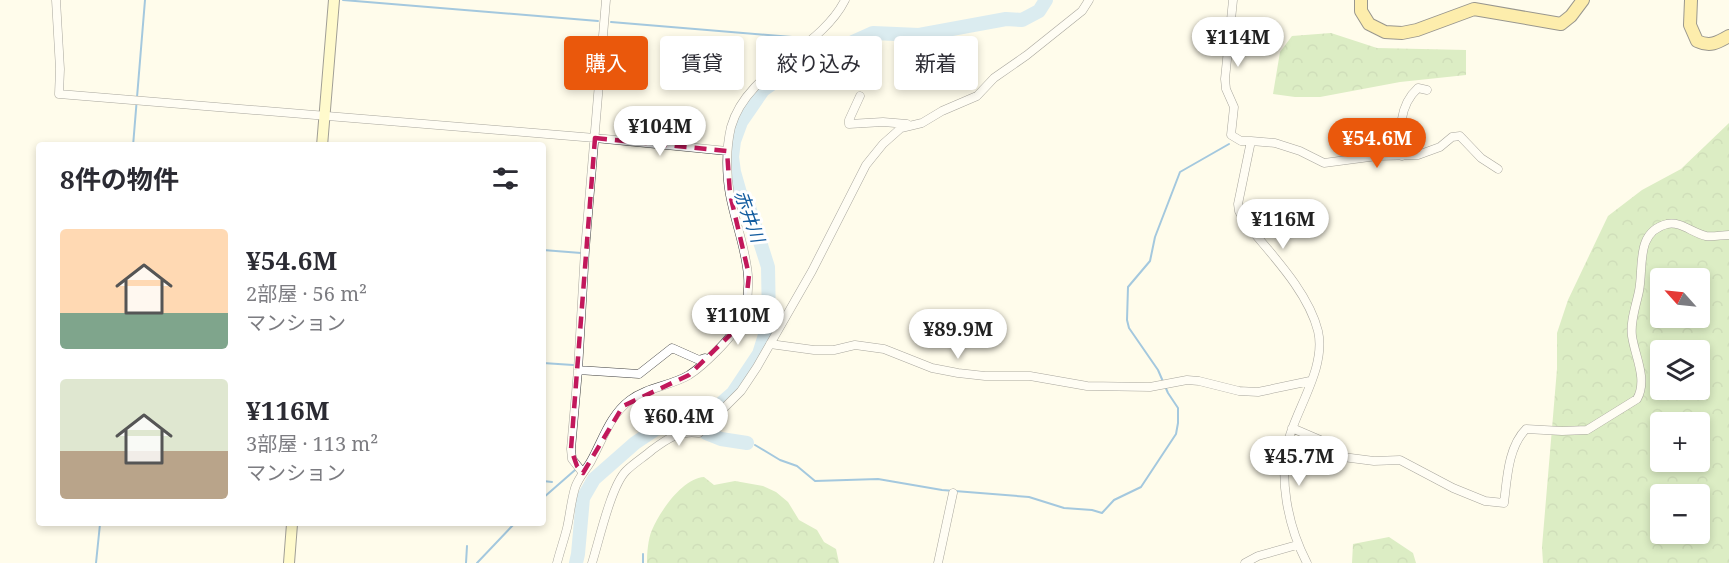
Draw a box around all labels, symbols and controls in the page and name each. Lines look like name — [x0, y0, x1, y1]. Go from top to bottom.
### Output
pin: ¥114M — [1196, 17, 1280, 68]
text: ¥114M — [1206, 23, 1270, 50]
chip: 購入 — [564, 36, 648, 90]
chip: 賃貸 — [660, 36, 744, 90]
chip: 絞り込み — [756, 36, 882, 90]
chip: 新着 — [894, 36, 978, 90]
pin: ¥104M — [618, 106, 702, 157]
text: ¥104M — [628, 112, 692, 139]
pin: ¥54.6M — [1328, 118, 1426, 169]
text: ¥54.6M — [1342, 124, 1412, 151]
text: 8件の物件 — [60, 161, 179, 197]
icon: filters — [489, 162, 522, 195]
water label: 赤井川 — [729, 187, 771, 247]
pin: ¥116M — [1241, 199, 1325, 250]
text: ¥116M — [1251, 205, 1315, 232]
text: ¥54.6M — [246, 242, 337, 278]
icon: home — [108, 253, 180, 325]
north arrow — [1650, 268, 1710, 328]
map controls — [1650, 268, 1710, 544]
text: 2部屋 · 56 m² — [246, 280, 367, 307]
pin: ¥110M — [696, 295, 780, 346]
text: ¥110M — [706, 301, 770, 328]
text: マンション — [246, 309, 346, 336]
pin: ¥89.9M — [909, 309, 1007, 360]
text: ¥89.9M — [923, 315, 993, 342]
button: layers — [1650, 340, 1710, 400]
text: ¥116M — [246, 392, 330, 428]
pin: ¥60.4M — [630, 396, 728, 447]
text: ¥60.4M — [644, 402, 714, 429]
icon: home — [108, 403, 180, 475]
button: + — [1650, 412, 1710, 472]
text: 3部屋 · 113 m² — [246, 430, 378, 457]
pin: ¥45.7M — [1250, 436, 1348, 487]
text: ¥45.7M — [1264, 442, 1334, 469]
text: マンション — [246, 459, 346, 486]
button: − — [1650, 484, 1710, 544]

